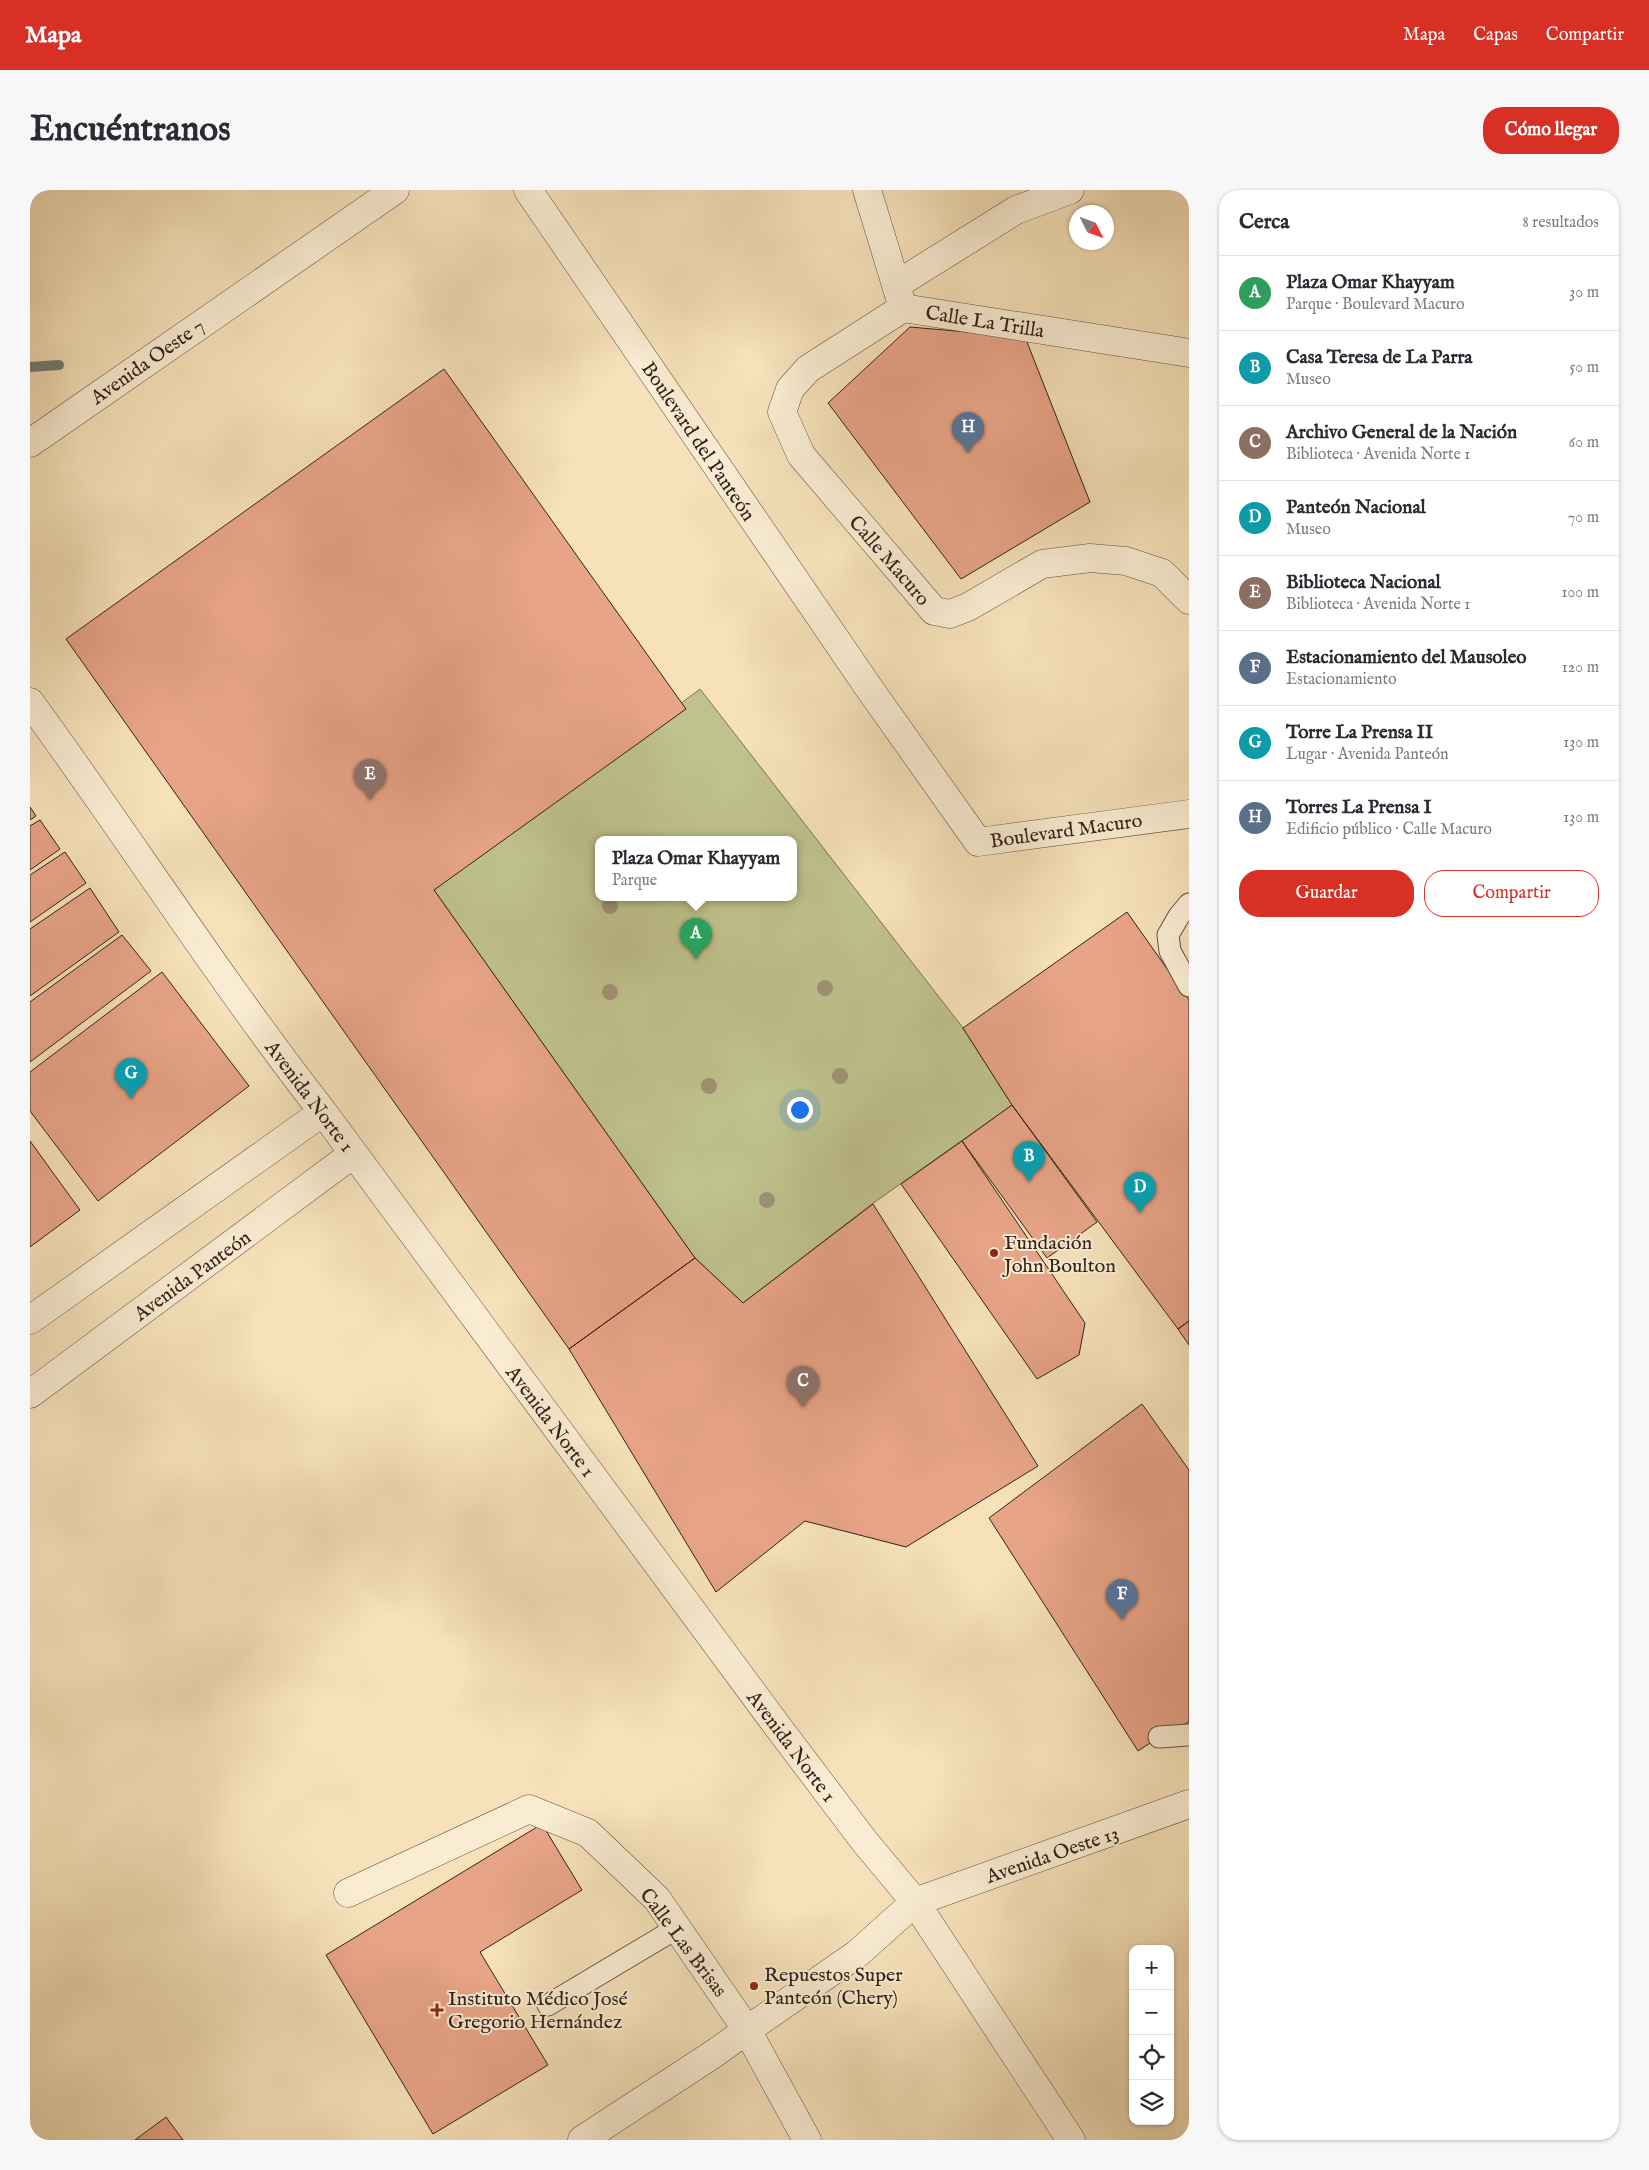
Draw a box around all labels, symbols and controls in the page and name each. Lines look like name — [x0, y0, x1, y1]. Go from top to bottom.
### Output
text: Mapa — [25, 20, 81, 51]
text: Mapa — [1403, 24, 1445, 47]
text: Capas — [1473, 24, 1518, 47]
text: Compartir — [1546, 24, 1624, 47]
button: Cómo llegar — [1483, 107, 1619, 154]
text: Encuéntranos — [30, 108, 230, 153]
north arrow — [1069, 205, 1114, 250]
text: Cerca — [1239, 209, 1289, 236]
text: 8 resultados — [1523, 213, 1599, 233]
text: Plaza Omar Khayyam — [1286, 271, 1455, 295]
text: A — [1250, 283, 1260, 303]
text: 30 m — [1569, 283, 1599, 303]
text: Parque · Boulevard Macuro — [1286, 295, 1465, 315]
street label: Calle La Trilla — [924, 301, 1046, 344]
street label: Avenida Oeste 7 — [85, 314, 210, 411]
text: Casa Teresa de La Parra — [1286, 346, 1473, 370]
street label: Boulevard del Panteón — [635, 358, 760, 526]
text: B — [1250, 358, 1260, 378]
text: 50 m — [1570, 358, 1599, 378]
text: Museo — [1286, 370, 1331, 390]
pin: H — [952, 412, 984, 453]
text: Archivo General de la Nación — [1286, 421, 1517, 445]
text: C — [1249, 433, 1261, 453]
text: 60 m — [1569, 433, 1599, 453]
text: Biblioteca · Avenida Norte 1 — [1286, 445, 1470, 465]
text: Panteón Nacional — [1286, 496, 1426, 520]
text: D — [1249, 508, 1261, 528]
text: 70 m — [1568, 508, 1599, 528]
street label: Calle Macuro — [843, 511, 935, 612]
text: Museo — [1286, 520, 1331, 540]
text: Biblioteca Nacional — [1286, 571, 1441, 595]
text: E — [1249, 583, 1261, 603]
text: 100 m — [1562, 583, 1599, 603]
text: Biblioteca · Avenida Norte 1 — [1286, 595, 1470, 615]
text: Estacionamiento del Mausoleo — [1286, 646, 1527, 670]
text: F — [1250, 658, 1260, 678]
text: 120 m — [1562, 658, 1599, 678]
text: Estacionamiento — [1286, 670, 1397, 690]
text: Torre La Prensa II — [1286, 721, 1433, 745]
text: G — [1249, 733, 1261, 753]
text: 130 m — [1563, 733, 1599, 753]
text: Lugar · Avenida Panteón — [1286, 745, 1449, 765]
pin: E — [354, 759, 386, 800]
text: Torres La Prensa I — [1286, 796, 1432, 820]
street label: Boulevard Macuro — [989, 808, 1144, 855]
text: H — [1248, 808, 1262, 828]
text: 130 m — [1563, 808, 1599, 828]
text: Edificio público · Calle Macuro — [1286, 820, 1492, 840]
popup — [595, 836, 797, 901]
text: Plaza Omar Khayyam — [612, 847, 780, 871]
button: Guardar — [1239, 870, 1414, 917]
button: Compartir — [1424, 870, 1599, 917]
text: Parque — [612, 871, 657, 891]
pin: A — [680, 918, 712, 959]
street label: Avenida Norte 1 — [258, 1035, 359, 1158]
pin: G — [115, 1058, 147, 1099]
your location — [787, 1097, 813, 1123]
pin: B — [1013, 1141, 1045, 1182]
pin: D — [1124, 1172, 1156, 1213]
street label: Avenida Panteón — [129, 1225, 257, 1328]
place label: Fundación John Boulton — [1002, 1231, 1116, 1279]
marker: Fundación John Boulton — [988, 1247, 1000, 1259]
street label: Avenida Norte 1 — [499, 1360, 600, 1483]
pin: C — [787, 1366, 819, 1407]
pin: F — [1106, 1579, 1138, 1620]
street label: Avenida Norte 1 — [740, 1685, 841, 1808]
street label: Avenida Oeste 13 — [982, 1821, 1122, 1890]
street label: Calle Las Brisas — [634, 1883, 732, 2002]
map controls — [1129, 1945, 1174, 2125]
button: + — [1129, 1945, 1174, 1990]
place label: Repuestos Super Panteón (Chery) — [764, 1963, 903, 2011]
marker: Repuestos Super Panteón (Chery) — [748, 1980, 760, 1992]
place label: Instituto Médico José Gregorio Hernández — [448, 1987, 628, 2035]
button: − — [1129, 1990, 1174, 2035]
marker: Instituto Médico José Gregorio Hernández — [430, 2003, 444, 2017]
button: locate — [1129, 2035, 1174, 2080]
button: layers — [1129, 2080, 1174, 2125]

